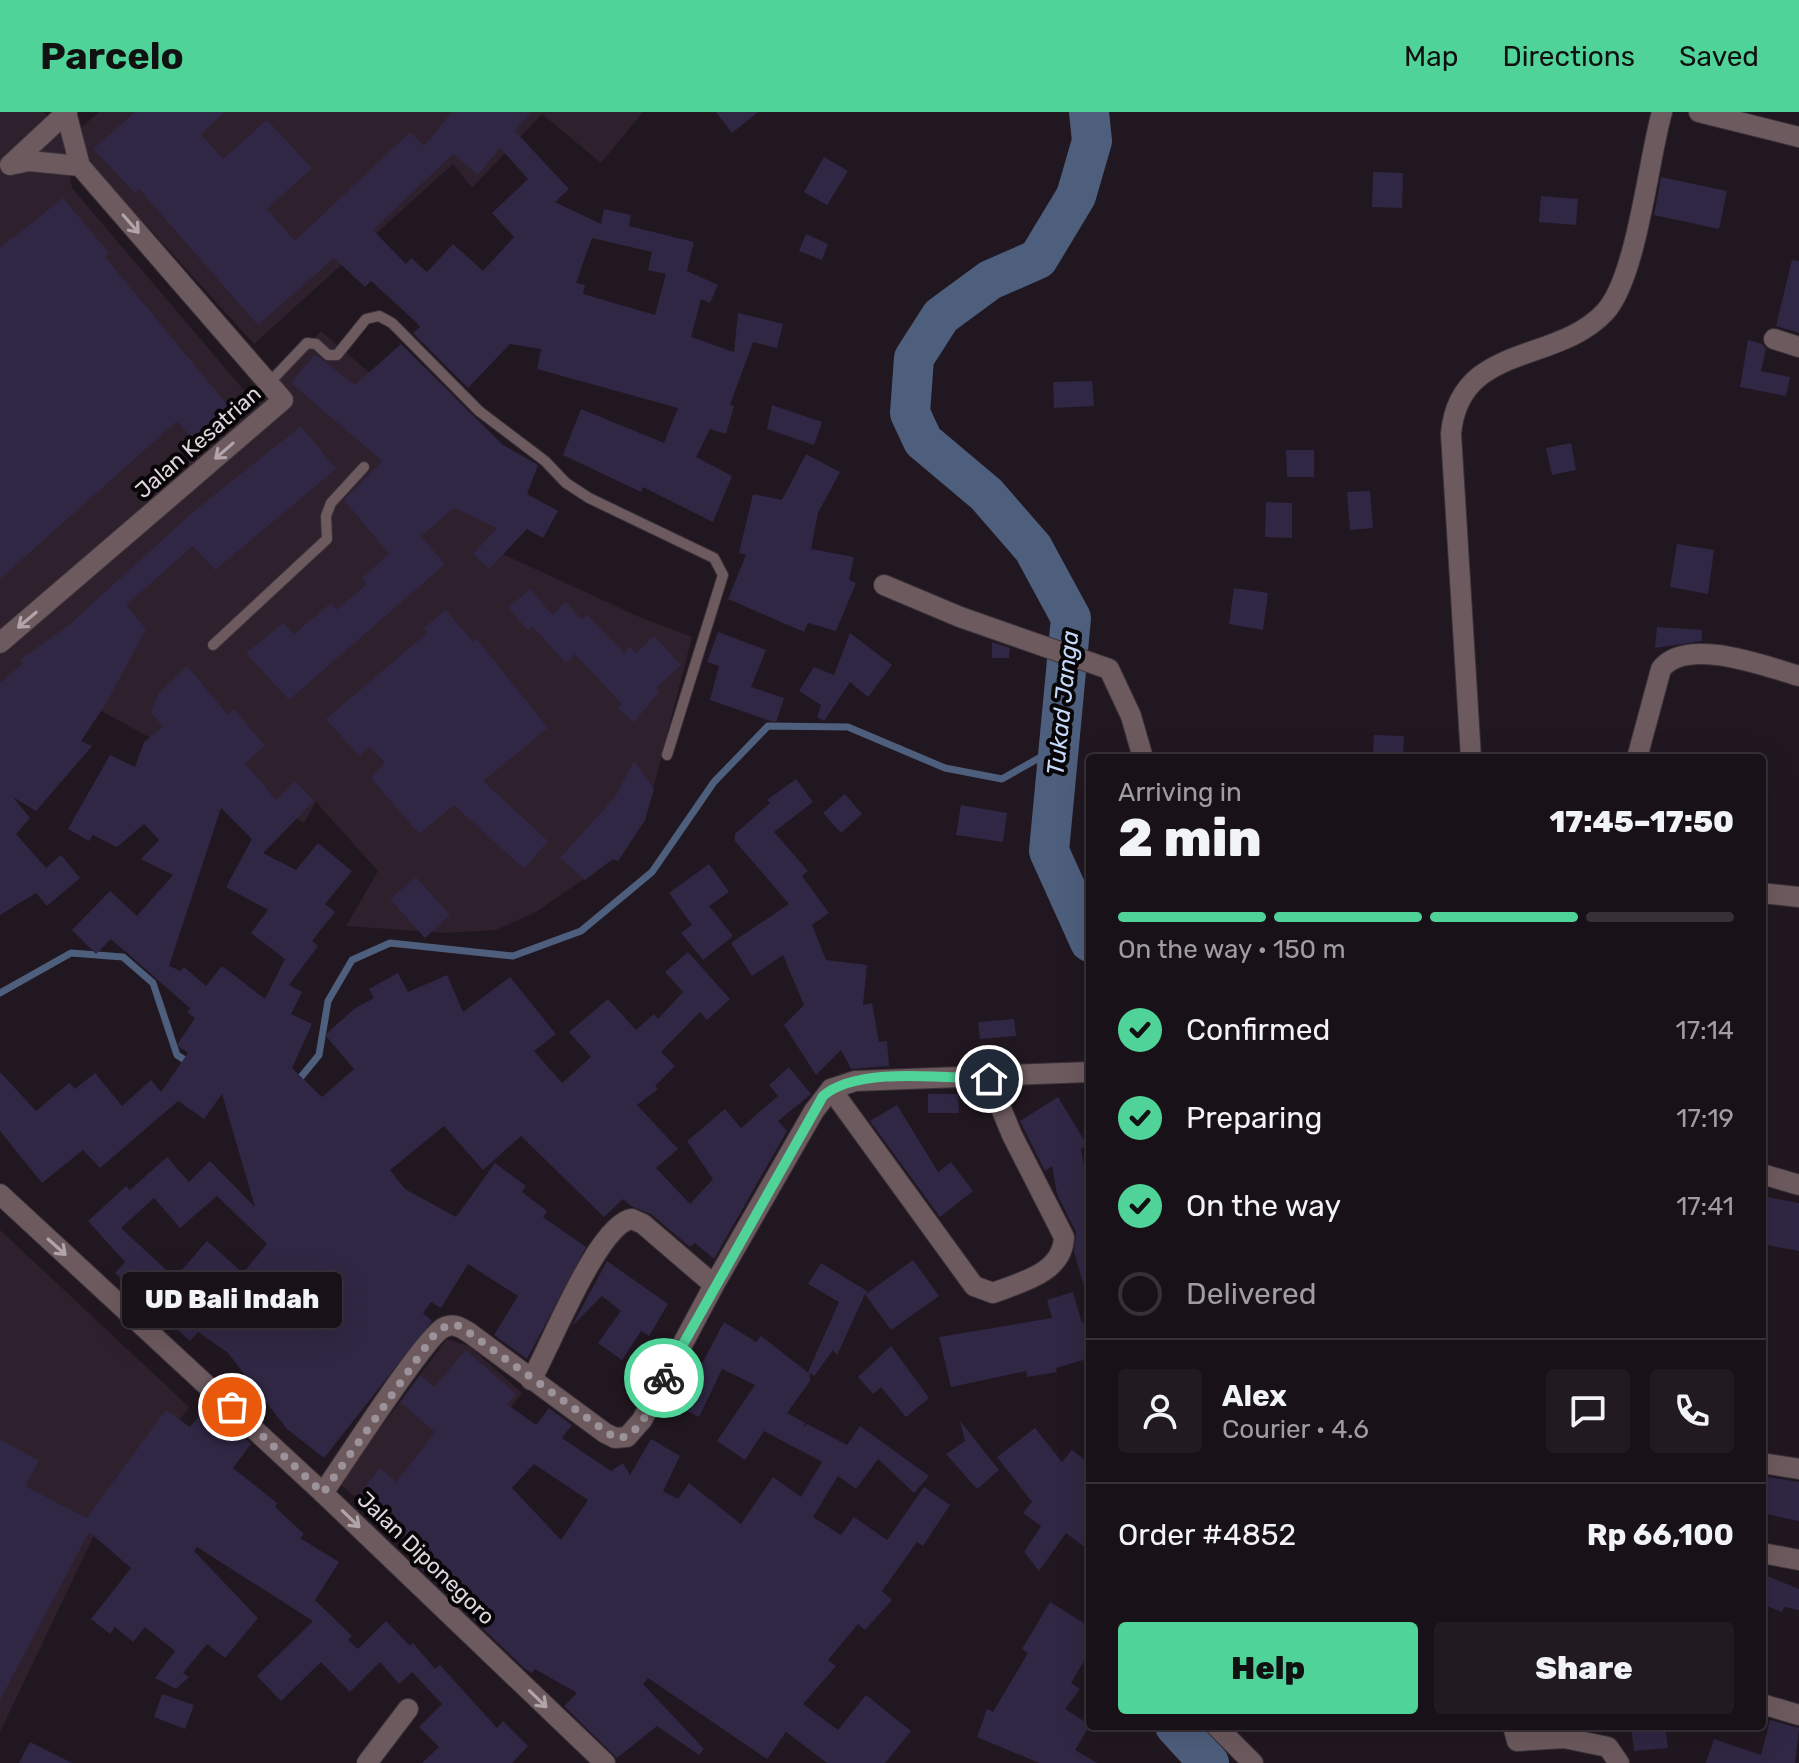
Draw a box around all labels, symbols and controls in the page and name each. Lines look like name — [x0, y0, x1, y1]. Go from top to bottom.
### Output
text: Parcelo — [40, 33, 184, 79]
text: Map — [1404, 40, 1458, 73]
text: Directions — [1502, 40, 1635, 73]
text: Saved — [1679, 40, 1759, 73]
one-way arrow — [122, 214, 140, 234]
street label: Jalan Kesatrian — [129, 380, 267, 504]
one-way arrow — [215, 442, 235, 460]
one-way arrow — [17, 611, 37, 629]
water label: Tukad Janga — [1041, 629, 1085, 777]
text: Arriving in — [1118, 777, 1242, 808]
text: 17:45–17:50 — [1549, 804, 1734, 840]
text: 2 min — [1118, 807, 1262, 869]
text: On the way · 150 m — [1118, 934, 1346, 965]
icon: check — [1118, 1008, 1162, 1052]
text: Confirmed — [1186, 1012, 1330, 1048]
text: 17:14 — [1676, 1015, 1734, 1046]
pin — [955, 1045, 1023, 1113]
icon: home — [967, 1057, 1011, 1101]
icon: check — [1118, 1096, 1162, 1140]
text: Preparing — [1186, 1100, 1322, 1136]
text: 17:19 — [1676, 1103, 1734, 1134]
icon: check — [1118, 1184, 1162, 1228]
text: On the way — [1186, 1188, 1341, 1224]
text: 17:41 — [1676, 1191, 1734, 1222]
one-way arrow — [47, 1238, 67, 1256]
callout: UD Bali Indah — [122, 1271, 342, 1327]
text: Delivered — [1186, 1276, 1317, 1312]
text: UD Bali Indah — [145, 1284, 319, 1315]
courier — [624, 1338, 704, 1418]
icon: bike — [642, 1356, 686, 1400]
button: person — [1118, 1369, 1202, 1453]
button: chat — [1546, 1369, 1630, 1453]
button: phone — [1650, 1369, 1734, 1453]
pin — [198, 1373, 266, 1441]
text: Alex — [1222, 1378, 1287, 1414]
icon: bag — [210, 1385, 254, 1429]
text: Courier · 4.6 — [1222, 1414, 1369, 1445]
street label: Jalan Diponegoro — [352, 1486, 500, 1630]
one-way arrow — [340, 1509, 360, 1528]
text: Order #4852 — [1118, 1517, 1296, 1553]
text: Rp 66,100 — [1587, 1517, 1734, 1553]
button: Help — [1118, 1622, 1418, 1714]
button: Share — [1434, 1622, 1734, 1714]
one-way arrow — [528, 1689, 547, 1708]

